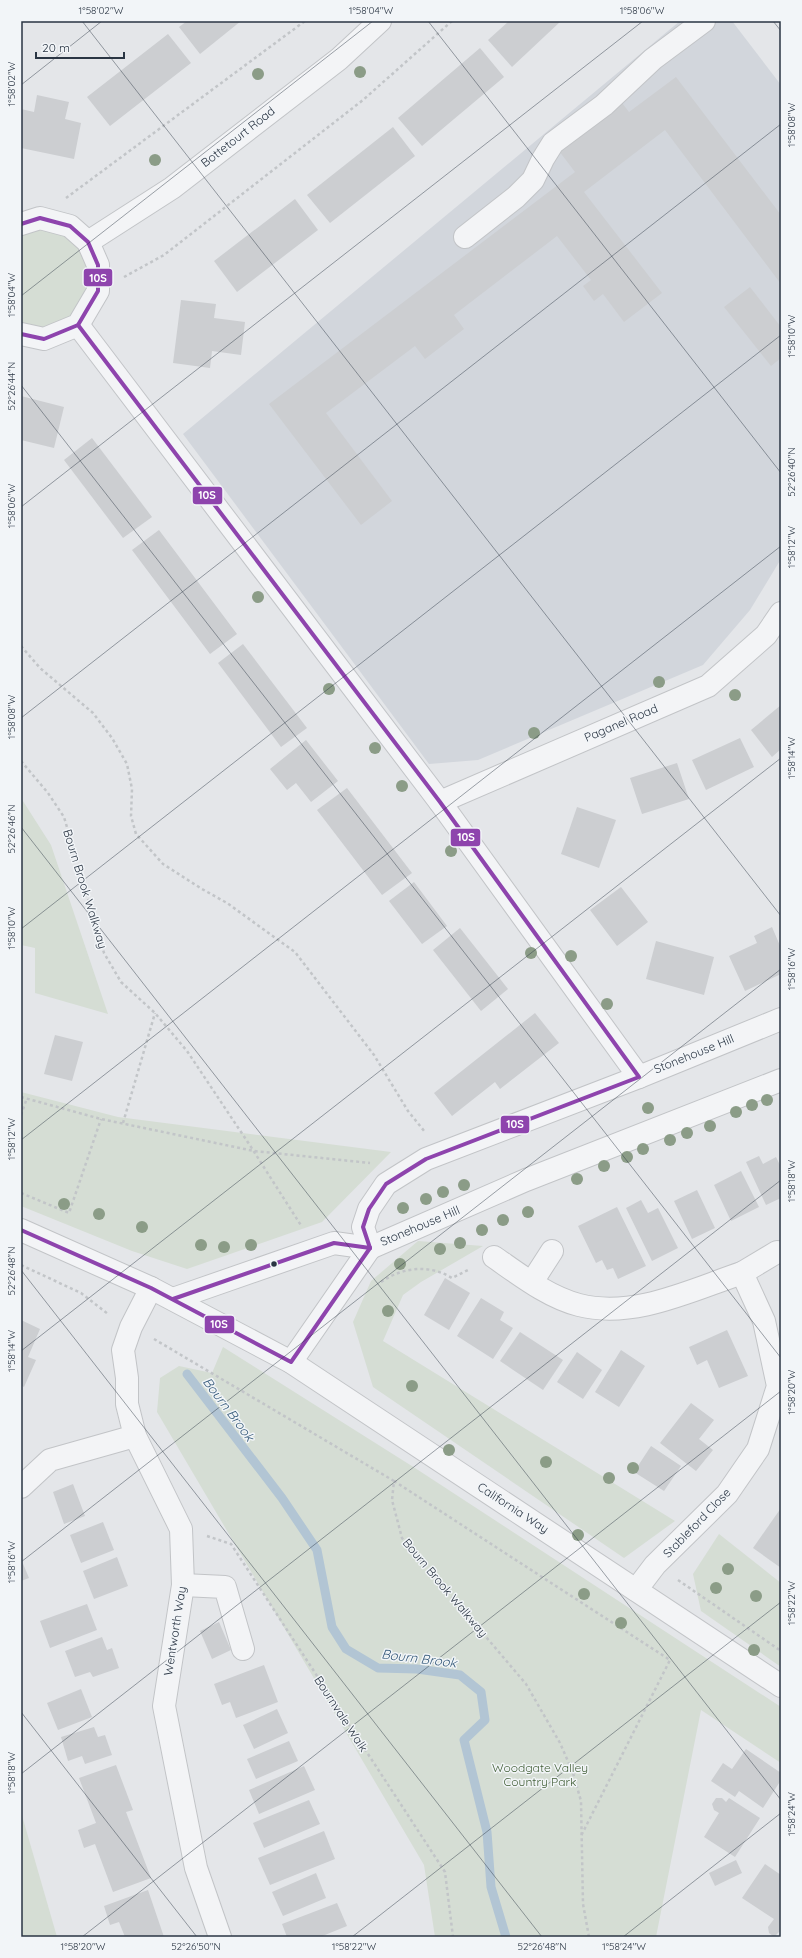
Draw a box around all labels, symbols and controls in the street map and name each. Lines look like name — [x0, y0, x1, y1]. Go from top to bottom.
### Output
text: 1°58'02"W — [79, 4, 124, 17]
text: 1°58'04"W — [349, 4, 394, 17]
text: 1°58'06"W — [620, 4, 665, 17]
scale bar — [36, 34, 124, 60]
text: 20 m — [42, 40, 70, 55]
text: 1°58'02"W — [5, 61, 18, 106]
text: 1°58'08"W — [785, 102, 798, 147]
street label: Bottetourt Road — [198, 103, 278, 170]
line badge: 10S — [83, 268, 113, 287]
text: 10S — [89, 271, 107, 285]
text: 1°58'04"W — [5, 272, 18, 317]
text: 1°58'10"W — [785, 314, 798, 357]
text: 52°26'44"N — [5, 362, 18, 410]
text: 52°26'40"N — [785, 447, 798, 497]
text: 1°58'06"W — [5, 483, 18, 528]
line badge: 10S — [192, 486, 223, 505]
text: 10S — [198, 488, 216, 502]
text: 1°58'12"W — [785, 525, 798, 568]
text: 1°58'08"W — [5, 694, 18, 739]
street label: Paganel Road — [582, 700, 660, 745]
text: 1°58'14"W — [785, 737, 798, 779]
text: 52°26'46"N — [5, 805, 18, 853]
street label: Bourn Brook Walkway — [60, 827, 111, 950]
line badge: 10S — [450, 828, 481, 847]
text: 10S — [457, 830, 475, 844]
text: 1°58'10"W — [5, 906, 18, 949]
text: 1°58'16"W — [785, 947, 798, 990]
street label: Stonehouse Hill — [652, 1031, 736, 1076]
line badge: 10S — [500, 1115, 530, 1134]
text: 1°58'12"W — [5, 1117, 18, 1160]
text: 10S — [506, 1117, 524, 1131]
text: 1°58'18"W — [785, 1159, 798, 1202]
street label: Stonehouse Hill — [378, 1202, 462, 1249]
text: 52°26'48"N — [5, 1247, 18, 1295]
unlabelled marker — [269, 1259, 279, 1269]
line badge: 10S — [204, 1315, 235, 1334]
text: 10S — [210, 1317, 228, 1331]
text: 1°58'14"W — [5, 1330, 18, 1372]
text: 1°58'20"W — [785, 1369, 798, 1414]
water label: Bourn Brook — [200, 1374, 259, 1445]
street label: California Way — [475, 1479, 552, 1536]
street label: Stableford Close — [660, 1485, 734, 1561]
street label: Bourn Brook Walkway — [400, 1535, 491, 1640]
text: 1°58'16"W — [5, 1540, 18, 1583]
text: 1°58'22"W — [785, 1580, 798, 1625]
street label: Wentworth Way — [160, 1585, 189, 1677]
water label: Bourn Brook — [381, 1645, 459, 1671]
street label: Bournvale Walk — [311, 1673, 372, 1755]
text: 1°58'18"W — [5, 1751, 18, 1794]
park label: Woodgate Valley Country Park — [492, 1760, 588, 1789]
text: 1°58'24"W — [785, 1792, 798, 1836]
text: 1°58'20"W — [61, 1940, 106, 1953]
text: 52°26'50"N — [171, 1940, 221, 1953]
text: 1°58'22"W — [332, 1940, 377, 1953]
text: 52°26'48"N — [518, 1940, 566, 1953]
text: 1°58'24"W — [602, 1940, 646, 1953]

